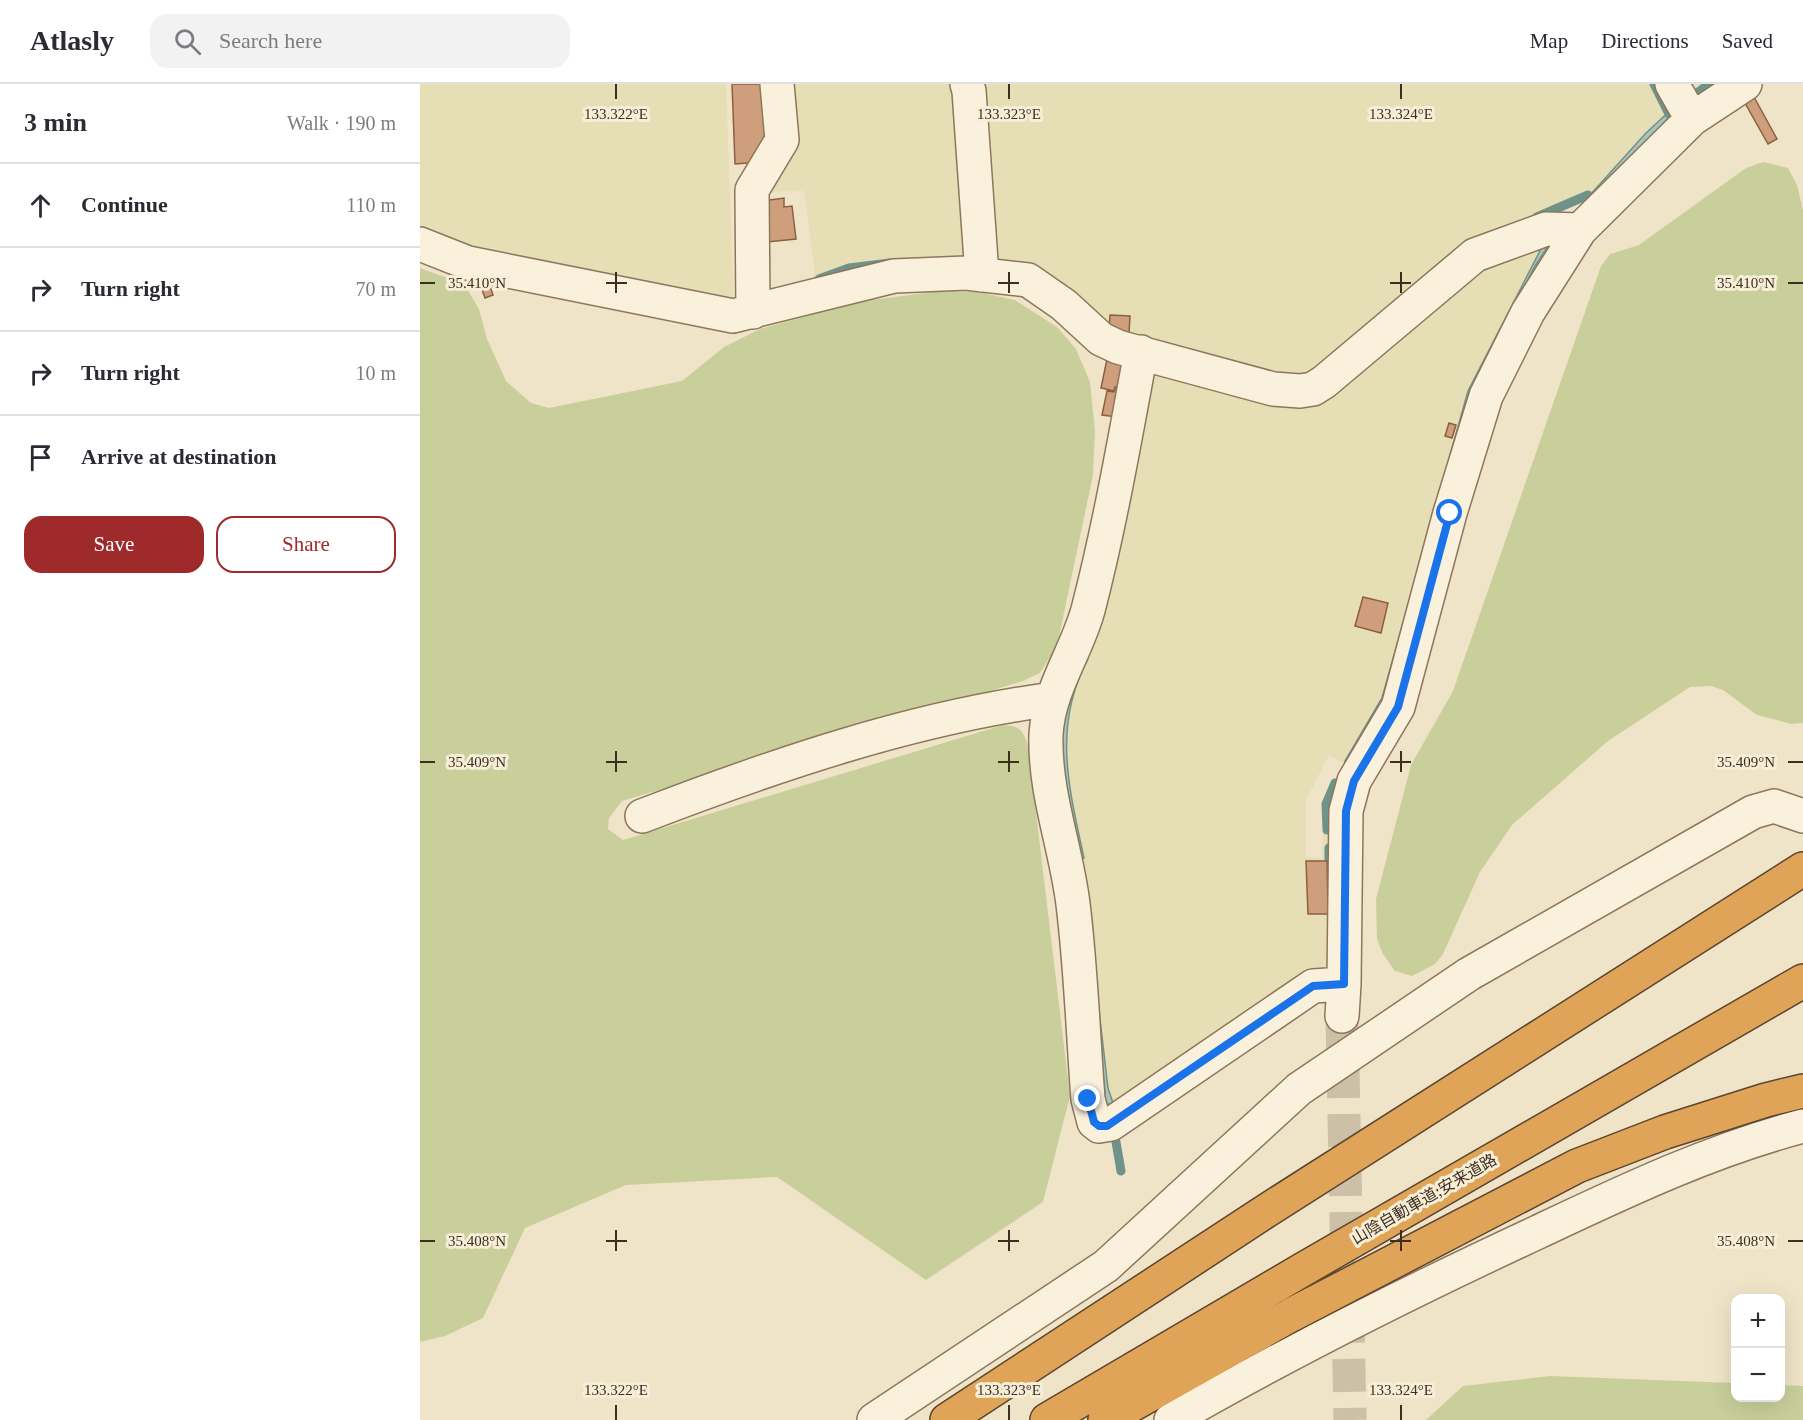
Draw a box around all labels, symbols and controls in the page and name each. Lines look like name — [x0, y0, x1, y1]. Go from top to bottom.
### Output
search box — [150, 14, 570, 68]
text: Atlasly — [30, 25, 114, 56]
icon: search — [171, 25, 204, 58]
text: Search here — [219, 28, 322, 53]
text: Map — [1530, 29, 1568, 53]
text: Directions — [1601, 29, 1689, 53]
text: Saved — [1722, 29, 1773, 53]
text: 133.322°E — [584, 106, 648, 122]
text: 133.323°E — [977, 106, 1041, 122]
text: 133.324°E — [1369, 106, 1433, 122]
text: 3 min — [24, 108, 87, 137]
text: Walk · 190 m — [287, 112, 396, 134]
icon: ahead — [24, 189, 57, 222]
text: Continue — [81, 192, 168, 217]
text: 110 m — [346, 194, 396, 216]
icon: right — [24, 273, 57, 306]
text: 35.410°N — [448, 275, 506, 291]
text: 35.410°N — [1717, 275, 1775, 291]
text: Turn right — [81, 276, 180, 301]
text: 70 m — [355, 278, 396, 300]
icon: right — [24, 357, 57, 390]
text: Turn right — [81, 360, 180, 385]
text: 10 m — [355, 362, 396, 384]
icon: arrive — [24, 441, 57, 474]
text: Arrive at destination — [81, 444, 277, 469]
route start — [1436, 499, 1462, 525]
button: Save — [24, 516, 204, 573]
button: Share — [216, 516, 396, 573]
text: 35.409°N — [448, 754, 506, 770]
text: 35.409°N — [1717, 754, 1775, 770]
route end — [1074, 1085, 1100, 1111]
street label: 山陰自動車道;安来道路 — [1349, 1151, 1499, 1247]
text: 35.408°N — [448, 1233, 506, 1249]
text: 35.408°N — [1717, 1233, 1775, 1249]
map controls — [1731, 1294, 1785, 1402]
button: + — [1731, 1294, 1785, 1348]
button: − — [1731, 1348, 1785, 1402]
text: 133.322°E — [584, 1382, 648, 1398]
text: 133.323°E — [977, 1382, 1041, 1398]
text: 133.324°E — [1369, 1382, 1433, 1398]

